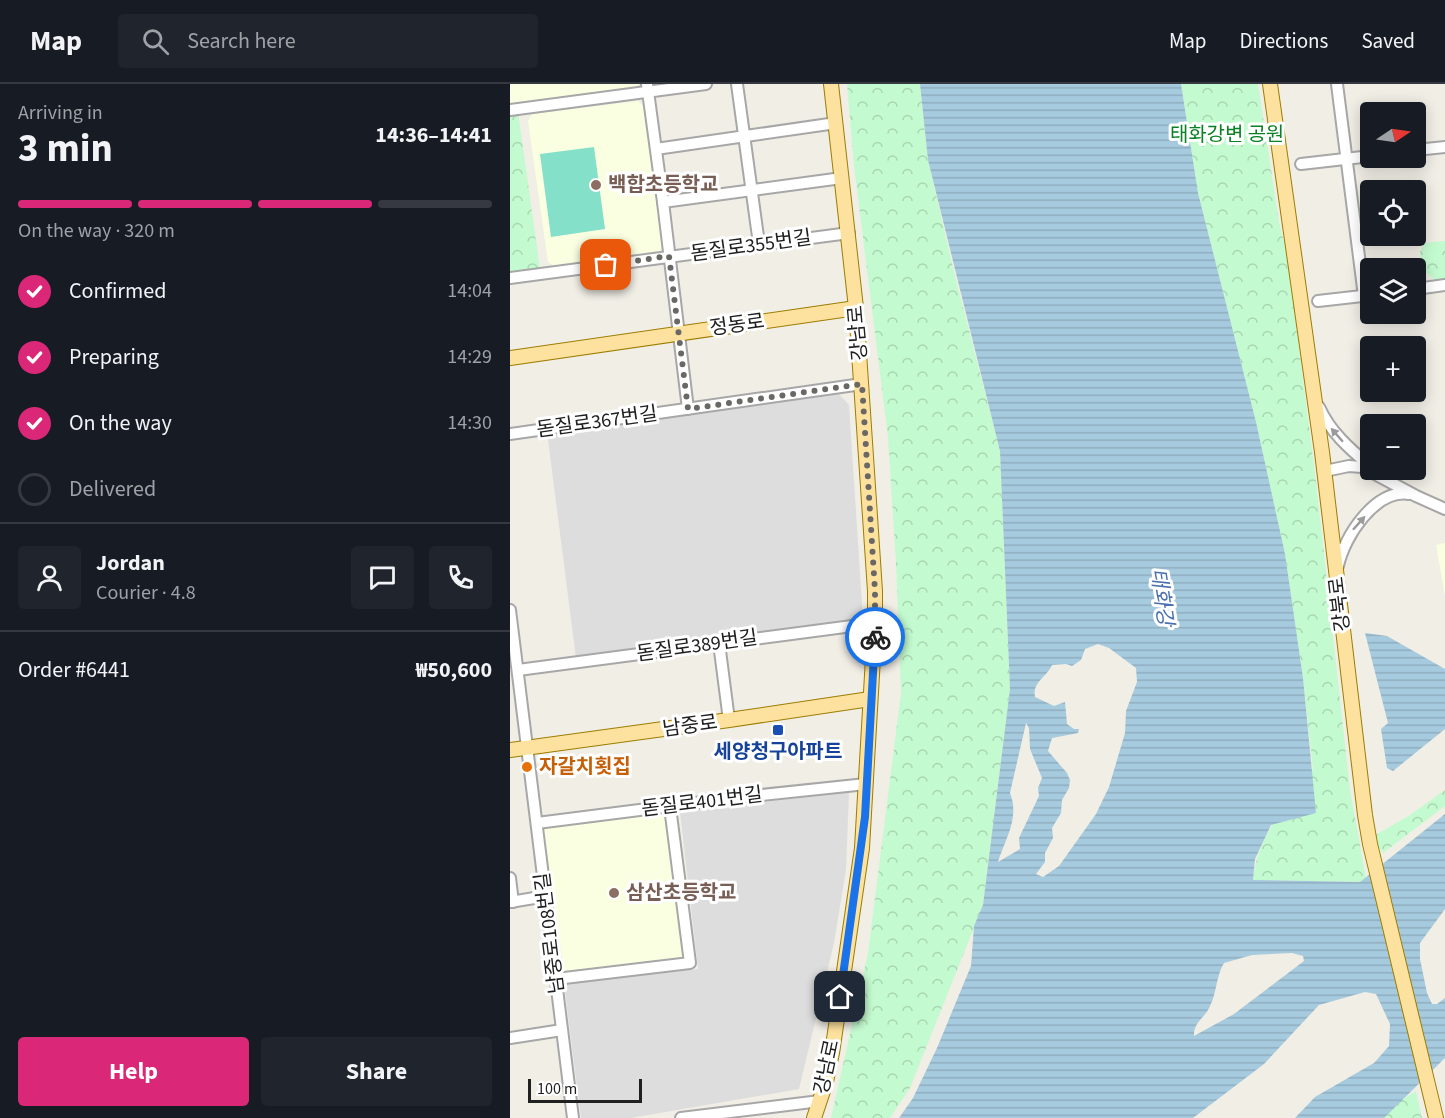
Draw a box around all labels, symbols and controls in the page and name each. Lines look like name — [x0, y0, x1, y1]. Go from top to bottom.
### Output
search box — [118, 14, 538, 68]
text: Map — [30, 21, 82, 61]
icon: search — [139, 25, 172, 58]
text: Search here — [187, 25, 296, 57]
text: Map — [1169, 26, 1207, 56]
text: Directions — [1240, 26, 1328, 56]
text: Saved — [1361, 26, 1415, 56]
text: Arriving in — [18, 99, 103, 127]
north arrow — [1360, 102, 1426, 168]
map controls — [1360, 102, 1426, 480]
text: 14:36–14:41 — [375, 119, 492, 151]
text: 3 min — [18, 121, 113, 177]
park label: 태화강변 공원 — [1170, 121, 1284, 149]
place label: 백합초등학교 — [608, 171, 718, 199]
marker: 백합초등학교 — [589, 178, 603, 192]
button: locate — [1360, 180, 1426, 246]
text: On the way · 320 m — [18, 217, 175, 245]
street label: 돋질로355번길 — [689, 224, 813, 268]
pin — [580, 239, 631, 290]
icon: bag — [589, 248, 622, 281]
button: layers — [1360, 258, 1426, 324]
icon: check — [18, 275, 51, 308]
text: Confirmed — [69, 275, 166, 307]
text: 14:04 — [447, 277, 492, 305]
street label: 강남로 — [842, 304, 874, 362]
street label: 정동로 — [708, 307, 766, 343]
button: + — [1360, 336, 1426, 402]
icon: check — [18, 341, 51, 374]
text: Preparing — [69, 341, 159, 373]
text: 14:29 — [447, 343, 492, 371]
street label: 돋질로367번길 — [535, 400, 659, 444]
icon: check — [18, 407, 51, 440]
text: On the way — [69, 407, 172, 439]
text: 14:30 — [447, 409, 492, 437]
button: − — [1360, 414, 1426, 480]
one-way arrow — [1331, 428, 1344, 443]
text: Delivered — [69, 473, 156, 505]
one-way arrow — [1352, 516, 1365, 531]
button: person — [18, 546, 81, 609]
button: chat — [351, 546, 414, 609]
button: phone — [429, 546, 492, 609]
text: Jordan — [96, 547, 165, 579]
water label: 태화강 — [1143, 566, 1181, 630]
street label: 강북로 — [1323, 575, 1357, 633]
text: Courier · 4.8 — [96, 579, 196, 607]
courier — [845, 607, 905, 667]
icon: bike — [859, 621, 892, 654]
street label: 돋질로389번길 — [635, 624, 759, 668]
text: Order #6441 — [18, 654, 130, 686]
text: ₩50,600 — [416, 654, 492, 686]
street label: 남중로 — [661, 708, 719, 744]
marker: 세양청구아파트 — [771, 723, 785, 737]
place label: 세양청구아파트 — [714, 738, 842, 766]
place label: 자갈치횟집 — [539, 753, 631, 781]
marker: 자갈치횟집 — [520, 760, 534, 774]
street label: 돋질로401번길 — [640, 781, 764, 823]
street label: 남중로108번길 — [529, 871, 571, 995]
place label: 삼산초등학교 — [626, 879, 736, 907]
marker: 삼산초등학교 — [607, 886, 621, 900]
pin — [814, 971, 865, 1022]
icon: home — [823, 980, 856, 1013]
button: Help — [18, 1037, 249, 1106]
button: Share — [261, 1037, 492, 1106]
street label: 강남로 — [808, 1037, 846, 1097]
scale bar — [528, 1076, 642, 1104]
text: 100 m — [537, 1078, 577, 1100]

